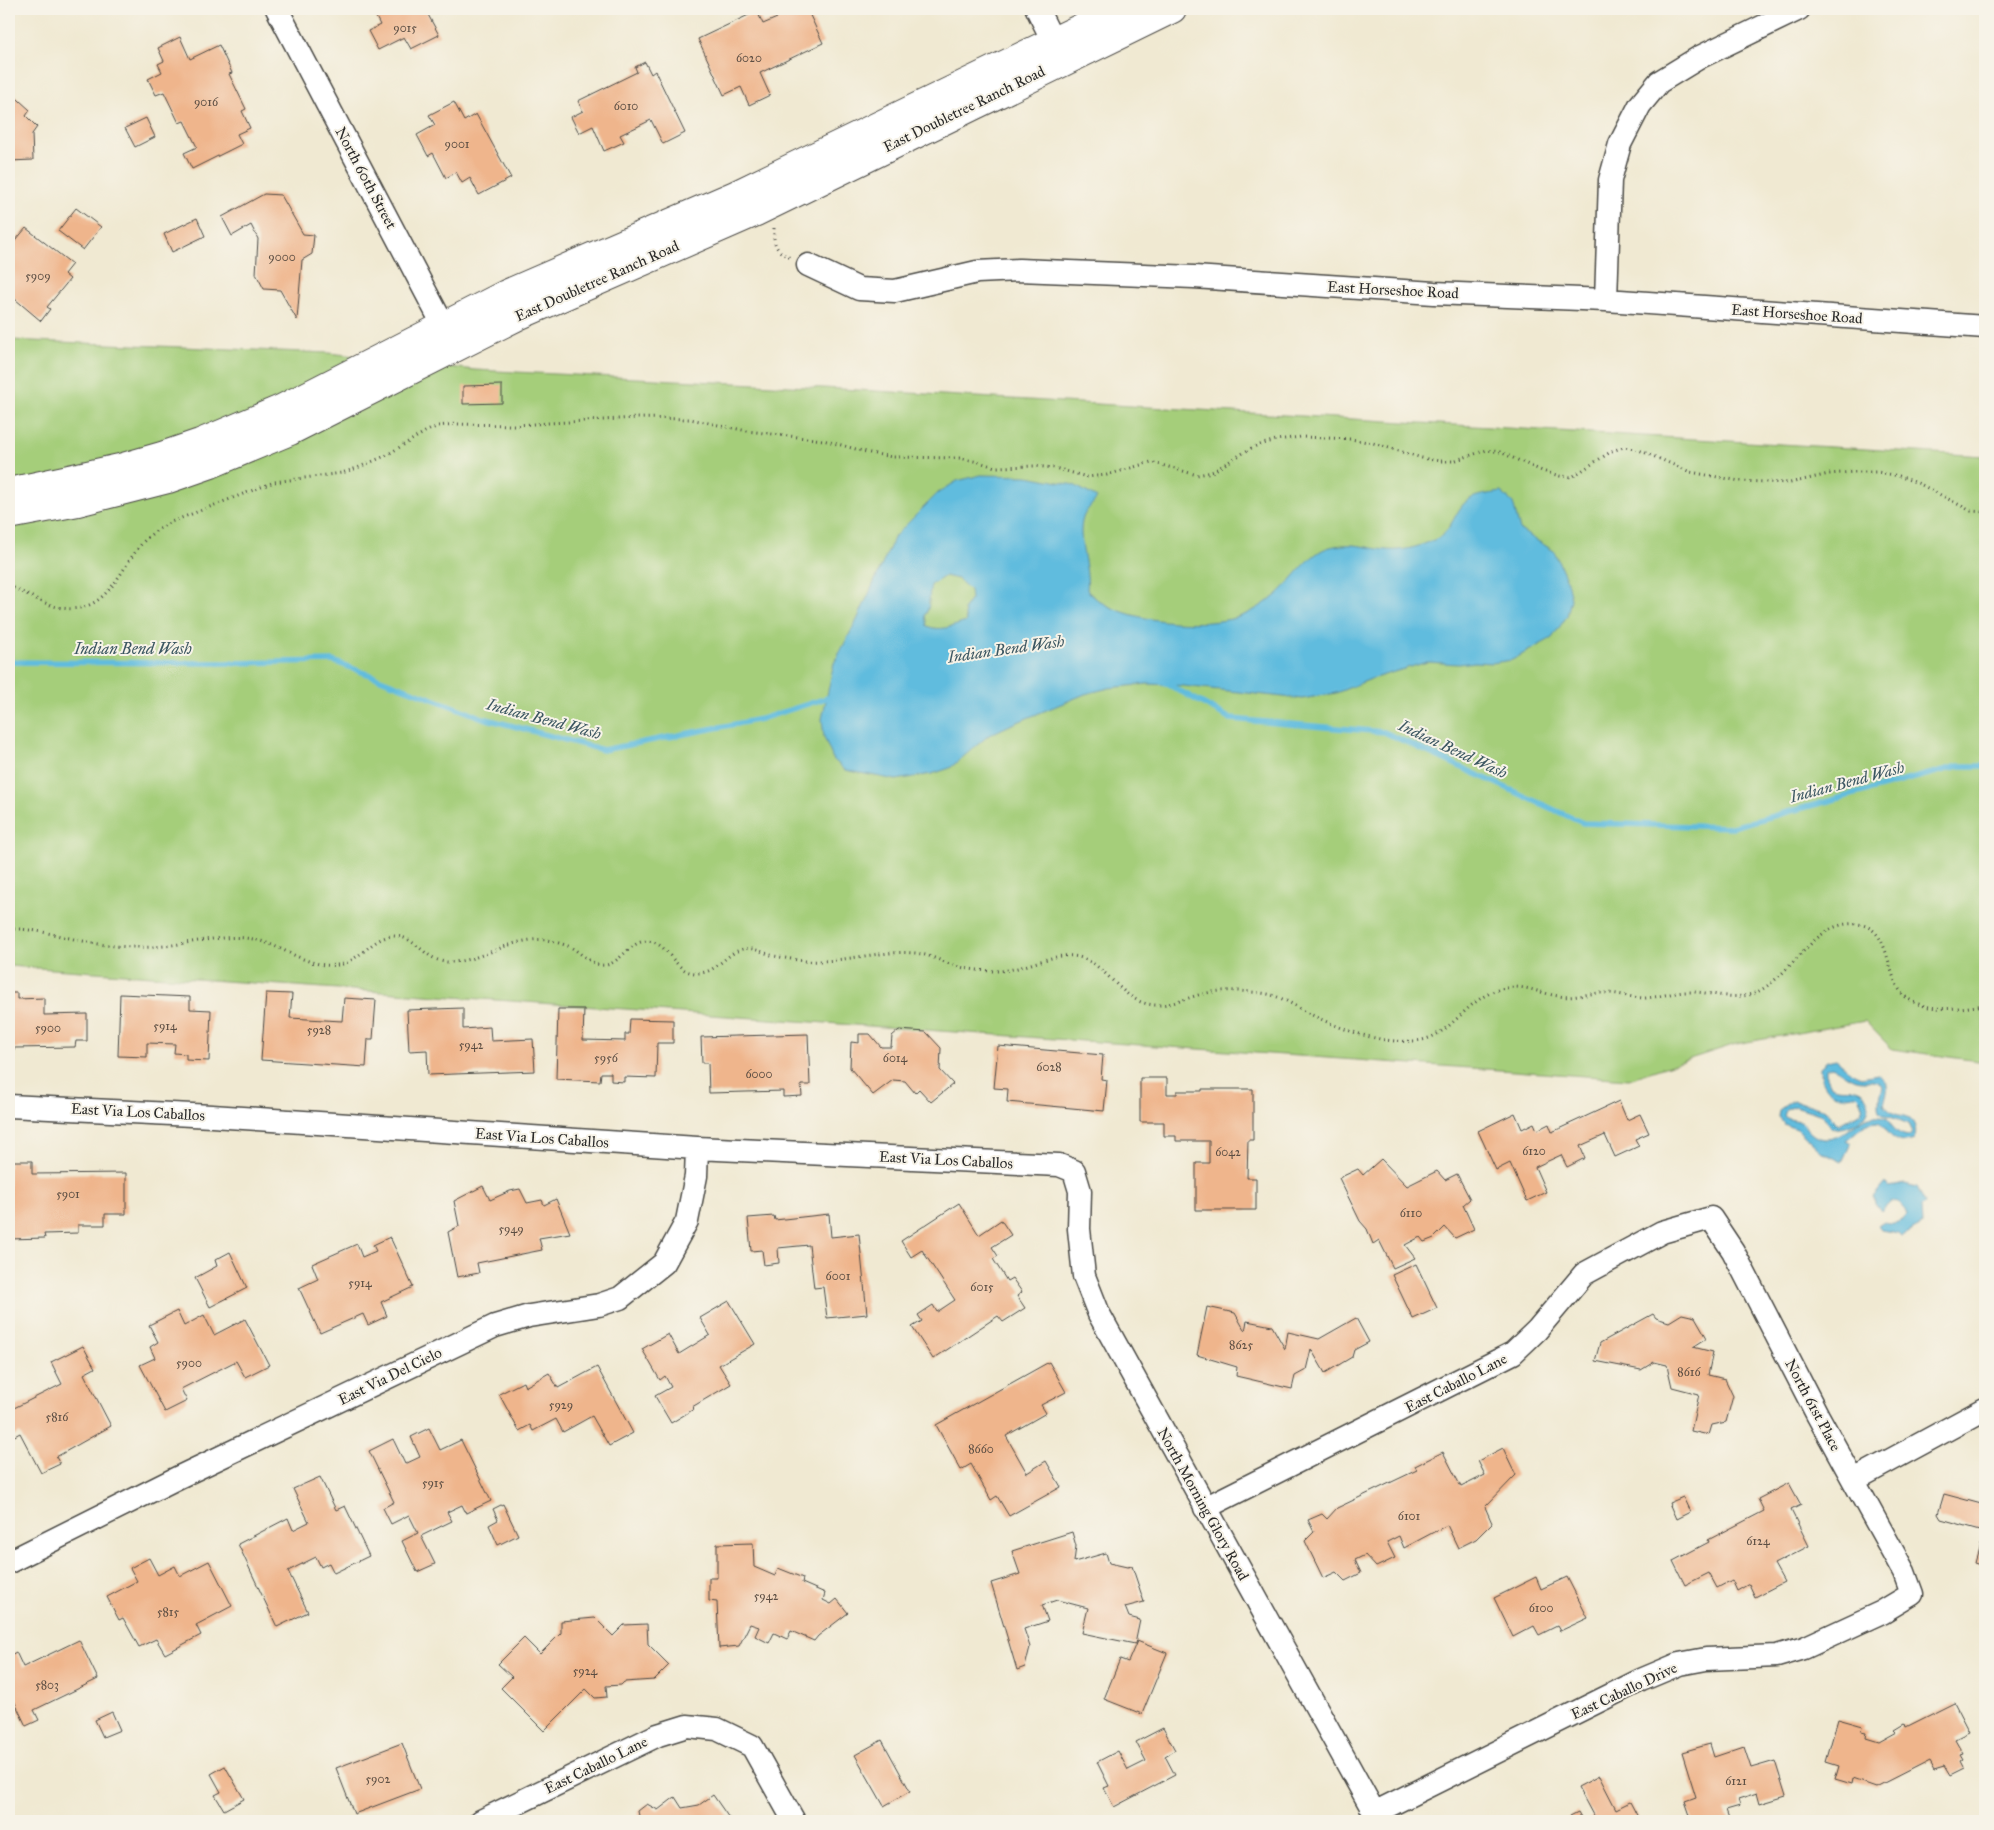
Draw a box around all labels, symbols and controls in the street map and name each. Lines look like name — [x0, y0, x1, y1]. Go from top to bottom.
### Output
house number: 9015 — [393, 21, 417, 35]
house number: 6020 — [736, 51, 762, 65]
street label: East Doubletree Ranch Road — [880, 62, 1048, 156]
house number: 9016 — [194, 95, 219, 109]
house number: 6010 — [614, 99, 638, 113]
street label: North 60th Street — [331, 124, 401, 233]
house number: 9001 — [444, 137, 470, 151]
street label: East Doubletree Ranch Road — [512, 236, 682, 325]
house number: 9000 — [268, 250, 296, 264]
house number: 5909 — [25, 269, 51, 283]
street label: East Horseshoe Road — [1327, 278, 1460, 302]
street label: East Horseshoe Road — [1731, 300, 1864, 328]
water label: Indian Bend Wash — [945, 631, 1066, 667]
water label: Indian Bend Wash — [73, 639, 192, 658]
water label: Indian Bend Wash — [484, 694, 603, 743]
water label: Indian Bend Wash — [1395, 715, 1510, 783]
water label: Indian Bend Wash — [1787, 758, 1906, 807]
house number: 5914 — [153, 1019, 177, 1033]
house number: 5900 — [35, 1021, 61, 1035]
house number: 5928 — [307, 1023, 331, 1037]
house number: 5942 — [459, 1038, 483, 1052]
house number: 5956 — [594, 1051, 619, 1065]
house number: 6014 — [883, 1051, 908, 1065]
house number: 6028 — [1036, 1060, 1062, 1074]
house number: 6000 — [745, 1067, 773, 1081]
street label: East Via Los Caballos — [71, 1100, 205, 1124]
street label: East Via Los Caballos — [475, 1124, 609, 1152]
house number: 6120 — [1522, 1144, 1546, 1158]
house number: 6042 — [1215, 1145, 1241, 1159]
street label: East Via Los Caballos — [879, 1148, 1013, 1172]
house number: 5901 — [56, 1187, 80, 1201]
house number: 6110 — [1400, 1206, 1422, 1220]
house number: 5949 — [498, 1222, 524, 1236]
house number: 6001 — [826, 1269, 851, 1283]
house number: 5914 — [348, 1276, 372, 1290]
house number: 6015 — [970, 1280, 994, 1294]
house number: 8625 — [1229, 1338, 1253, 1352]
street label: East Via Del Cielo — [335, 1343, 445, 1409]
street label: East Caballo Lane — [1402, 1350, 1510, 1416]
house number: 5900 — [176, 1356, 202, 1370]
street label: North 61st Place — [1781, 1356, 1845, 1454]
house number: 8616 — [1677, 1365, 1702, 1379]
house number: 5929 — [549, 1398, 573, 1412]
house number: 5816 — [46, 1410, 69, 1424]
street label: North Morning Glory Road — [1153, 1424, 1253, 1584]
house number: 8660 — [968, 1442, 994, 1456]
house number: 5915 — [422, 1476, 445, 1490]
house number: 6101 — [1398, 1509, 1420, 1523]
house number: 6124 — [1746, 1534, 1770, 1548]
house number: 5942 — [754, 1589, 778, 1603]
house number: 6100 — [1529, 1601, 1553, 1615]
house number: 5815 — [157, 1605, 180, 1619]
street label: East Caballo Drive — [1568, 1659, 1680, 1723]
house number: 5924 — [573, 1664, 598, 1678]
house number: 5803 — [35, 1678, 59, 1692]
street label: East Caballo Lane — [542, 1732, 650, 1798]
house number: 5902 — [366, 1772, 391, 1786]
house number: 6121 — [1725, 1774, 1747, 1788]

